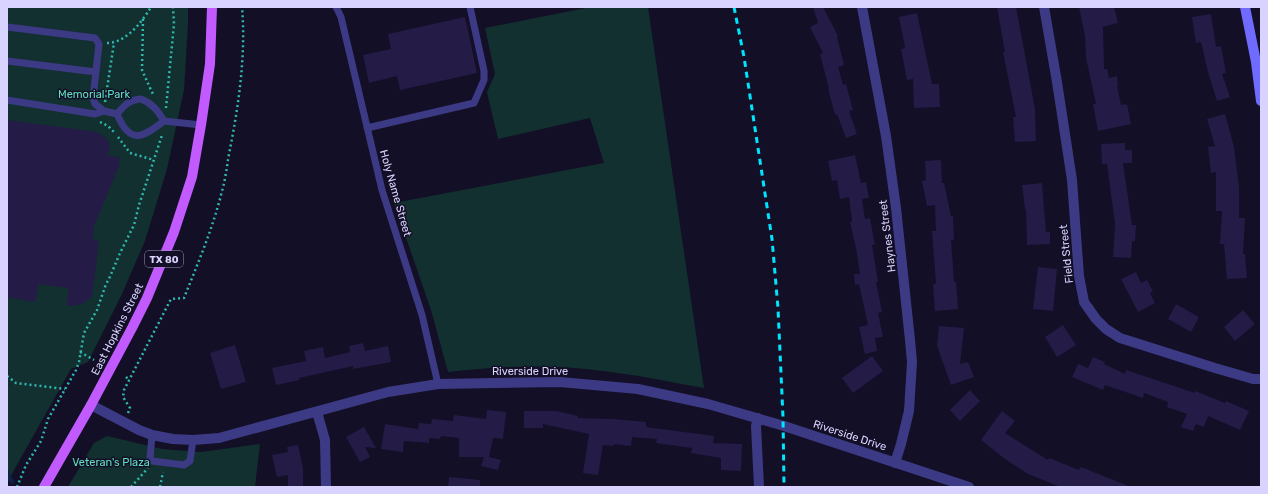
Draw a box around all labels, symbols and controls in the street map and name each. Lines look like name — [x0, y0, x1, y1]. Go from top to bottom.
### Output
park label: Memorial Park — [58, 88, 130, 101]
street label: Holy Name Street — [377, 148, 414, 239]
street label: Haynes Street — [877, 198, 898, 273]
street label: Field Street — [1057, 223, 1076, 284]
road number: TX 80 — [145, 251, 183, 267]
street label: East Hopkins Street — [89, 281, 147, 377]
street label: Riverside Drive — [492, 365, 568, 378]
street label: Riverside Drive — [812, 418, 888, 453]
park label: Veteran's Plaza — [72, 456, 150, 469]

